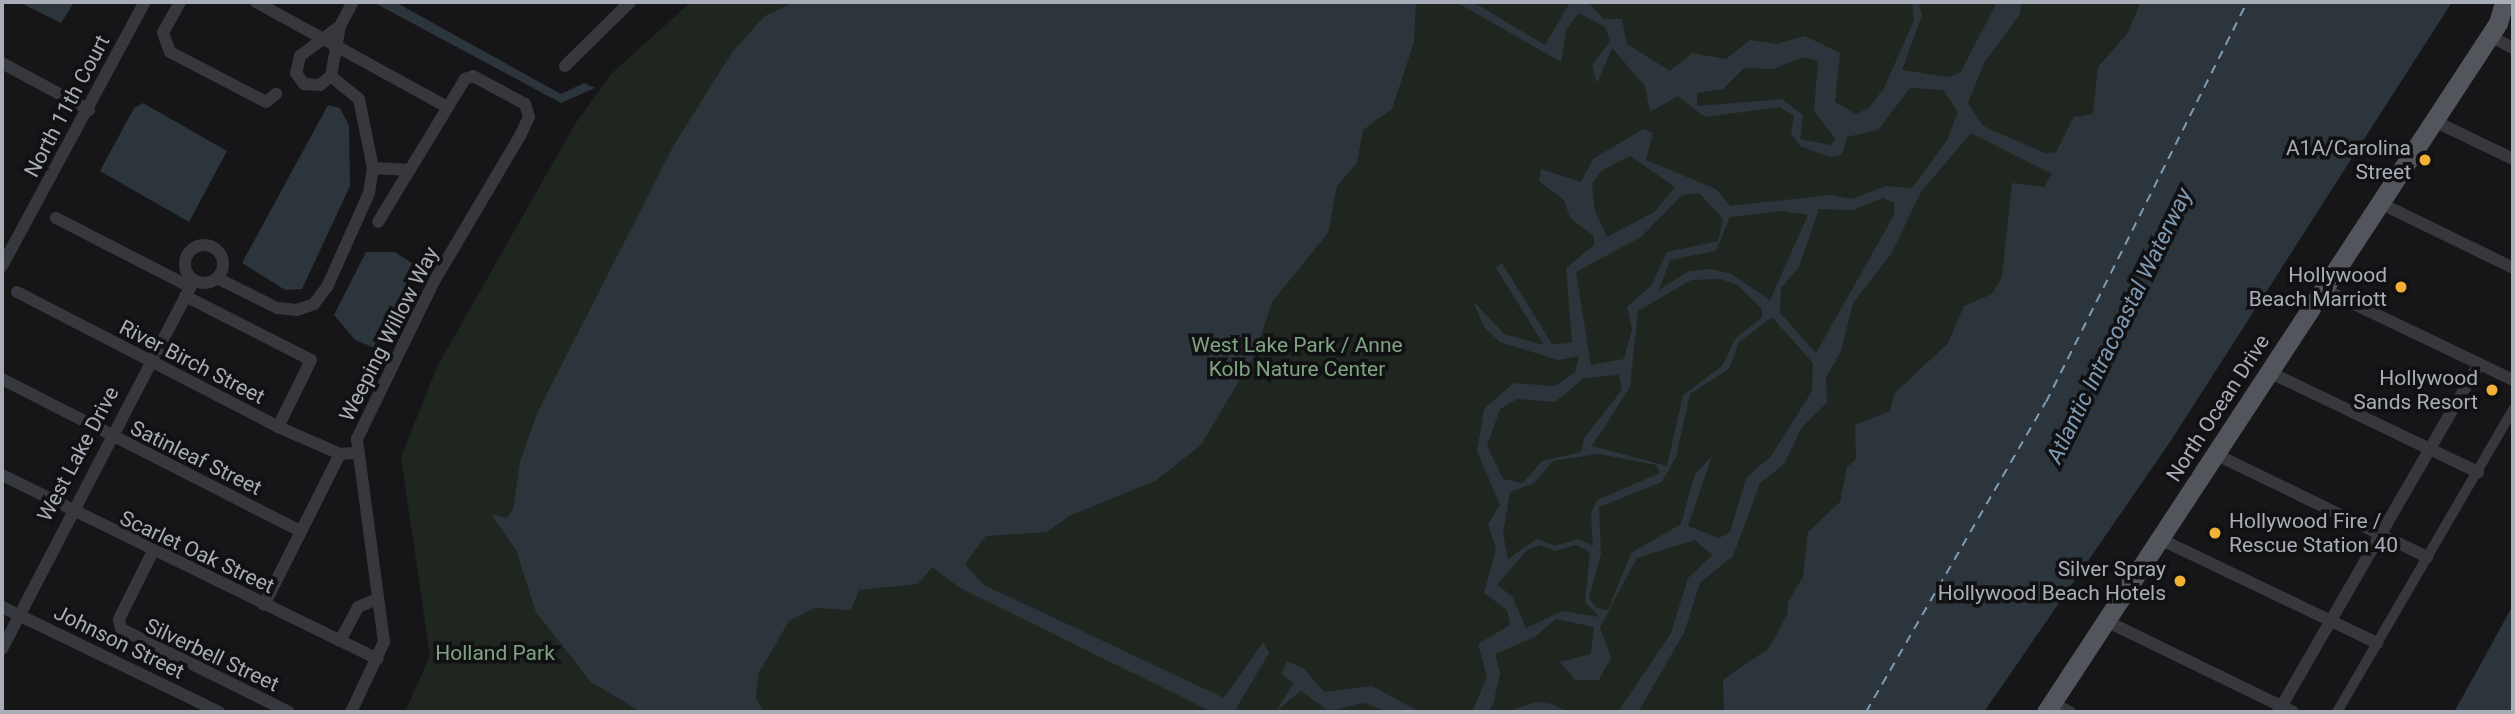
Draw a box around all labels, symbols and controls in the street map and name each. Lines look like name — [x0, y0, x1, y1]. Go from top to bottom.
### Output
street label: North 11th Court — [19, 31, 115, 181]
place label: A1A/Carolina Street — [2286, 135, 2411, 185]
marker: A1A/Carolina Street — [2417, 152, 2433, 168]
water label: Atlantic Intracoastal Waterway — [2041, 184, 2199, 468]
street label: Weeping Willow Way — [334, 243, 444, 425]
place label: Hollywood Beach Marriott — [2249, 262, 2387, 312]
marker: Hollywood Beach Marriott — [2393, 279, 2409, 295]
street label: River Birch Street — [115, 314, 269, 410]
street label: North Ocean Drive — [2161, 330, 2275, 486]
park label: West Lake Park / Anne Kolb Nature Center — [1191, 332, 1403, 382]
place label: Hollywood Sands Resort — [2353, 365, 2478, 415]
street label: West Lake Drive — [32, 382, 124, 526]
marker: Hollywood Sands Resort — [2484, 382, 2500, 398]
street label: Satinleaf Street — [126, 415, 266, 501]
street label: Scarlet Oak Street — [116, 505, 278, 599]
place label: Hollywood Fire / Rescue Station 40 — [2229, 508, 2398, 558]
marker: Hollywood Fire / Rescue Station 40 — [2207, 525, 2223, 541]
place label: Silver Spray Hollywood Beach Hotels — [1938, 556, 2166, 606]
marker: Silver Spray Hollywood Beach Hotels — [2172, 573, 2188, 589]
street label: Johnson Street — [50, 600, 188, 684]
street label: Silverbell Street — [141, 613, 283, 697]
park label: Holland Park — [435, 640, 555, 666]

